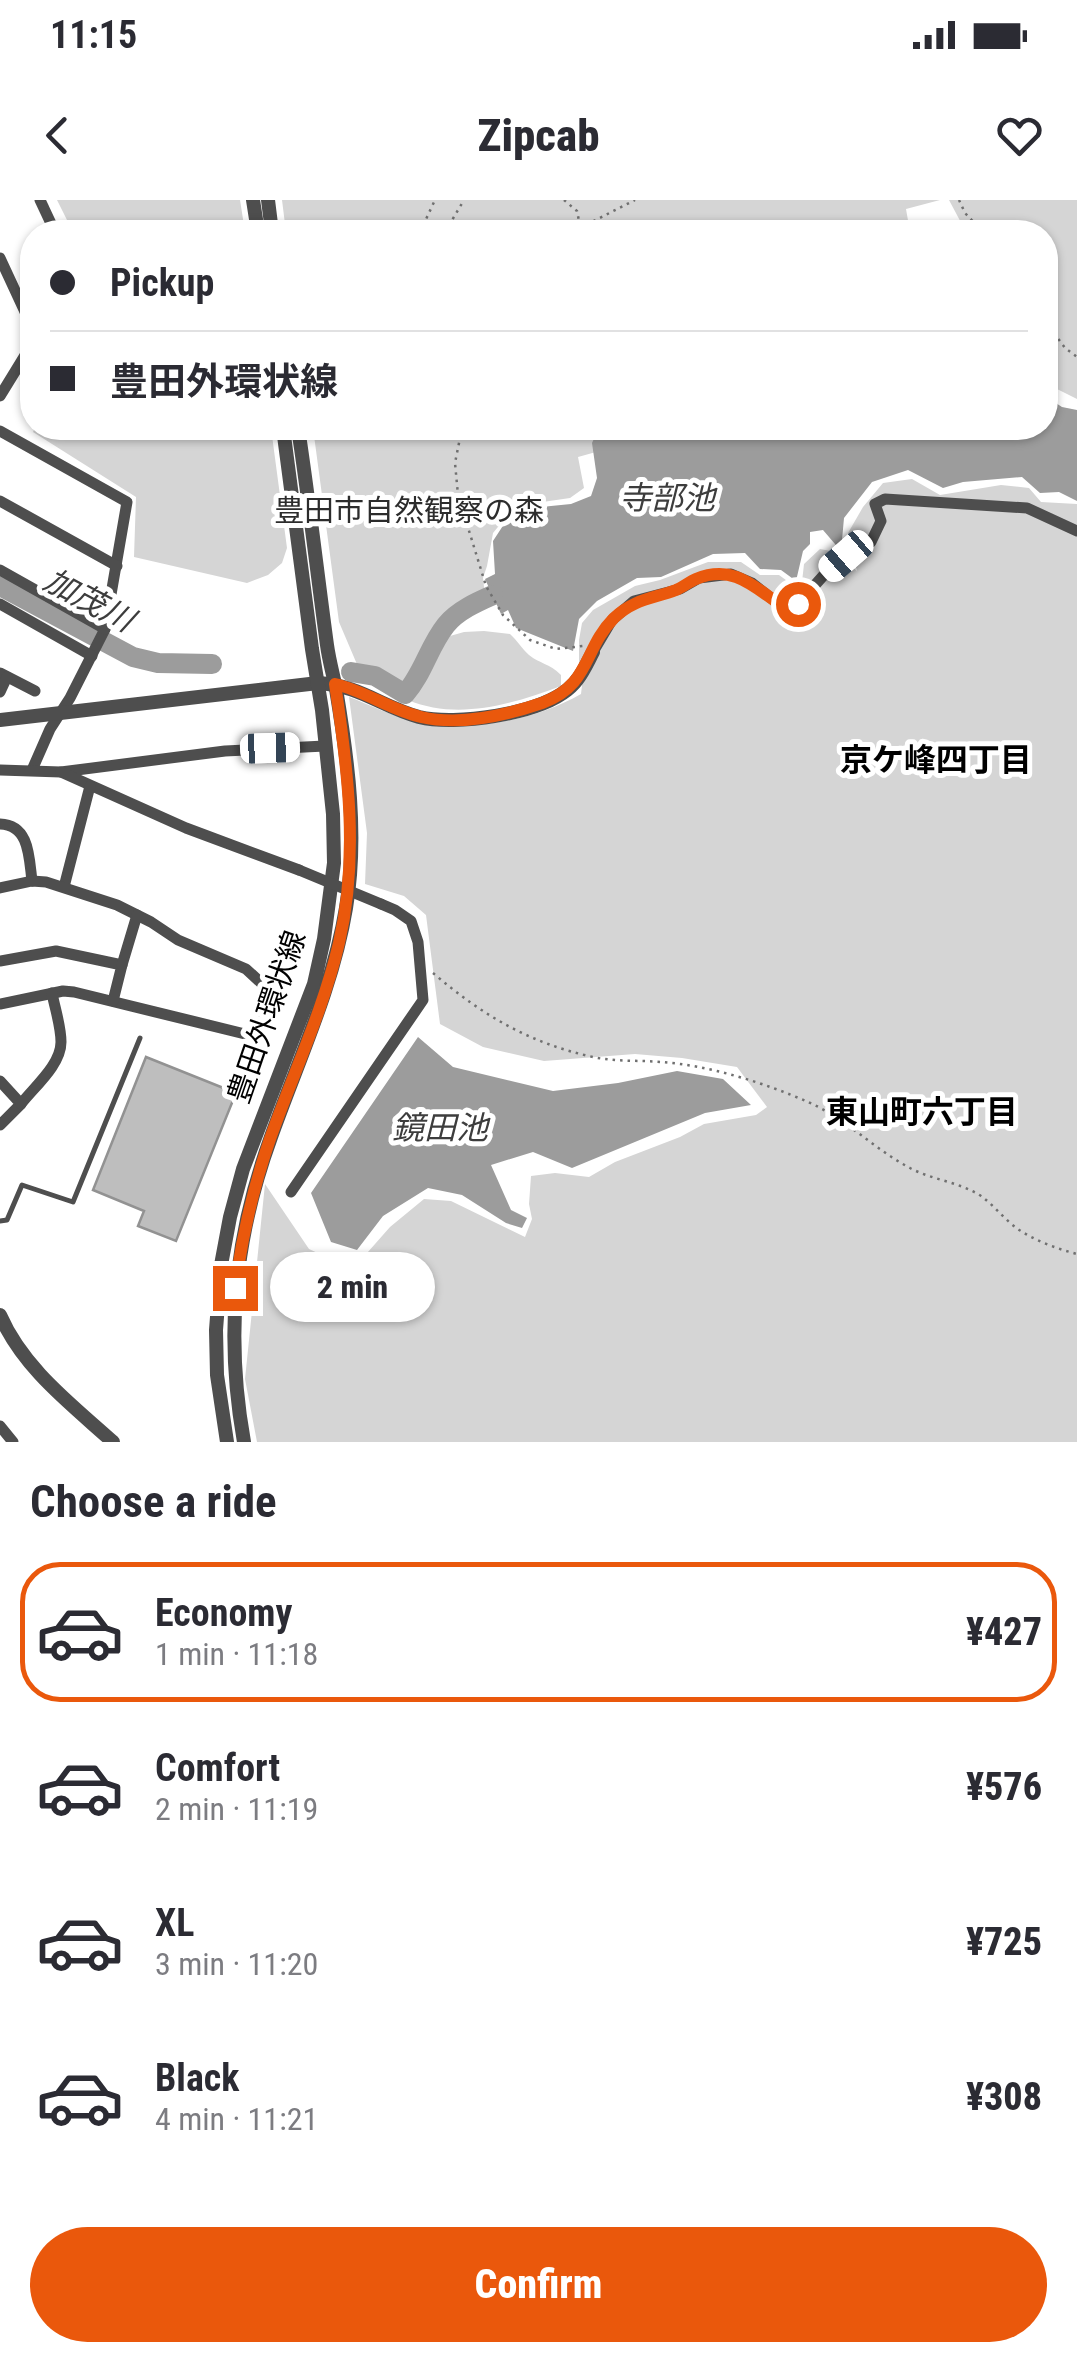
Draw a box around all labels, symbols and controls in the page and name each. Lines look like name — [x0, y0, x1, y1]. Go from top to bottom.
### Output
text: 11:15 — [50, 13, 137, 57]
icon: back — [30, 108, 85, 163]
icon: heart — [992, 108, 1047, 163]
text: Zipcab — [478, 109, 599, 162]
text: Pickup — [110, 261, 214, 305]
text: 豊田外環状線 — [110, 360, 338, 404]
water label: 寺部池 — [619, 479, 718, 517]
park label: 豊田市自然観察の森 — [274, 493, 544, 528]
car — [814, 525, 878, 587]
water label: 加茂川 — [38, 561, 143, 641]
route start — [776, 582, 821, 627]
car — [239, 732, 301, 764]
district label: 京ケ峰四丁目 — [840, 741, 1032, 779]
street label: 豊田外環状線 — [221, 926, 312, 1108]
district label: 東山町六丁目 — [826, 1093, 1018, 1131]
water label: 鏡田池 — [392, 1109, 491, 1147]
callout: 2 min — [270, 1253, 435, 1323]
route end — [213, 1266, 258, 1311]
text: 2 min — [317, 1268, 388, 1306]
text: Choose a ride — [30, 1475, 277, 1528]
icon: car — [35, 1587, 125, 1677]
text: Economy — [155, 1591, 292, 1635]
text: ¥427 — [966, 1610, 1042, 1654]
text: 1 min · 11:18 — [155, 1635, 318, 1673]
icon: car — [35, 1742, 125, 1832]
text: Comfort — [155, 1746, 280, 1790]
text: ¥576 — [966, 1765, 1042, 1809]
text: 2 min · 11:19 — [155, 1790, 318, 1828]
icon: car — [35, 1897, 125, 1987]
text: XL — [155, 1901, 194, 1945]
text: ¥725 — [966, 1920, 1042, 1964]
text: 3 min · 11:20 — [155, 1945, 318, 1983]
icon: car — [35, 2052, 125, 2142]
text: Black — [155, 2056, 239, 2100]
text: ¥308 — [966, 2075, 1042, 2119]
text: 4 min · 11:21 — [155, 2100, 318, 2138]
button: Confirm — [30, 2227, 1047, 2342]

